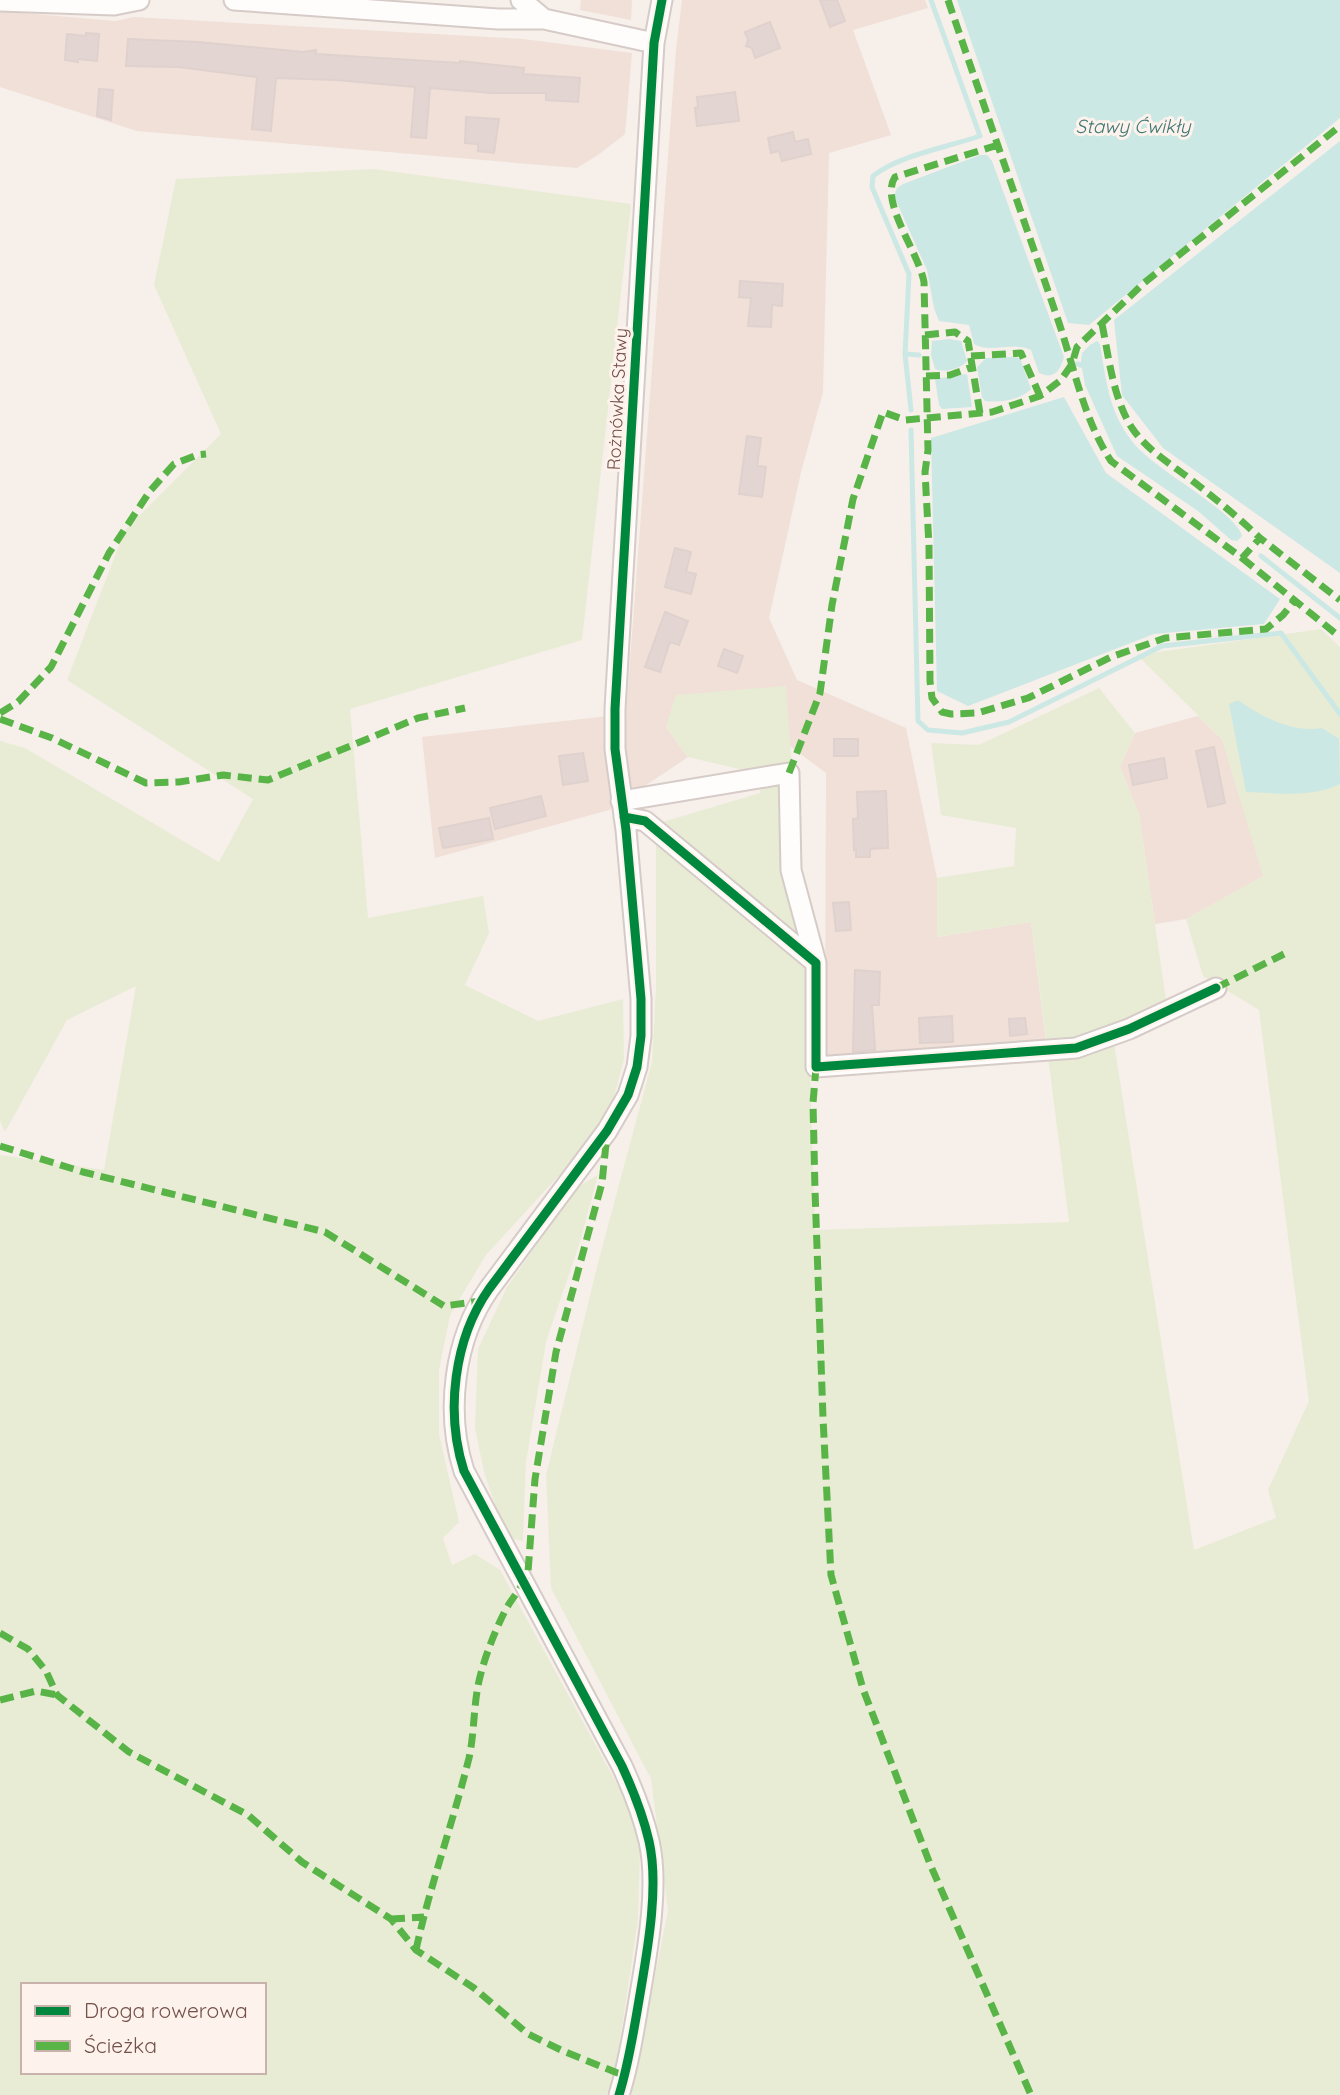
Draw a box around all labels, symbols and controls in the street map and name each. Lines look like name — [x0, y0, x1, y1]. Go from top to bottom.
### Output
water label: Stawy Ćwikły — [1076, 114, 1192, 138]
street label: Rożnówka Stawy — [602, 327, 632, 471]
legend — [21, 1983, 266, 2074]
text: Droga rowerowa — [84, 1997, 248, 2023]
text: Ścieżka — [84, 2032, 157, 2058]

